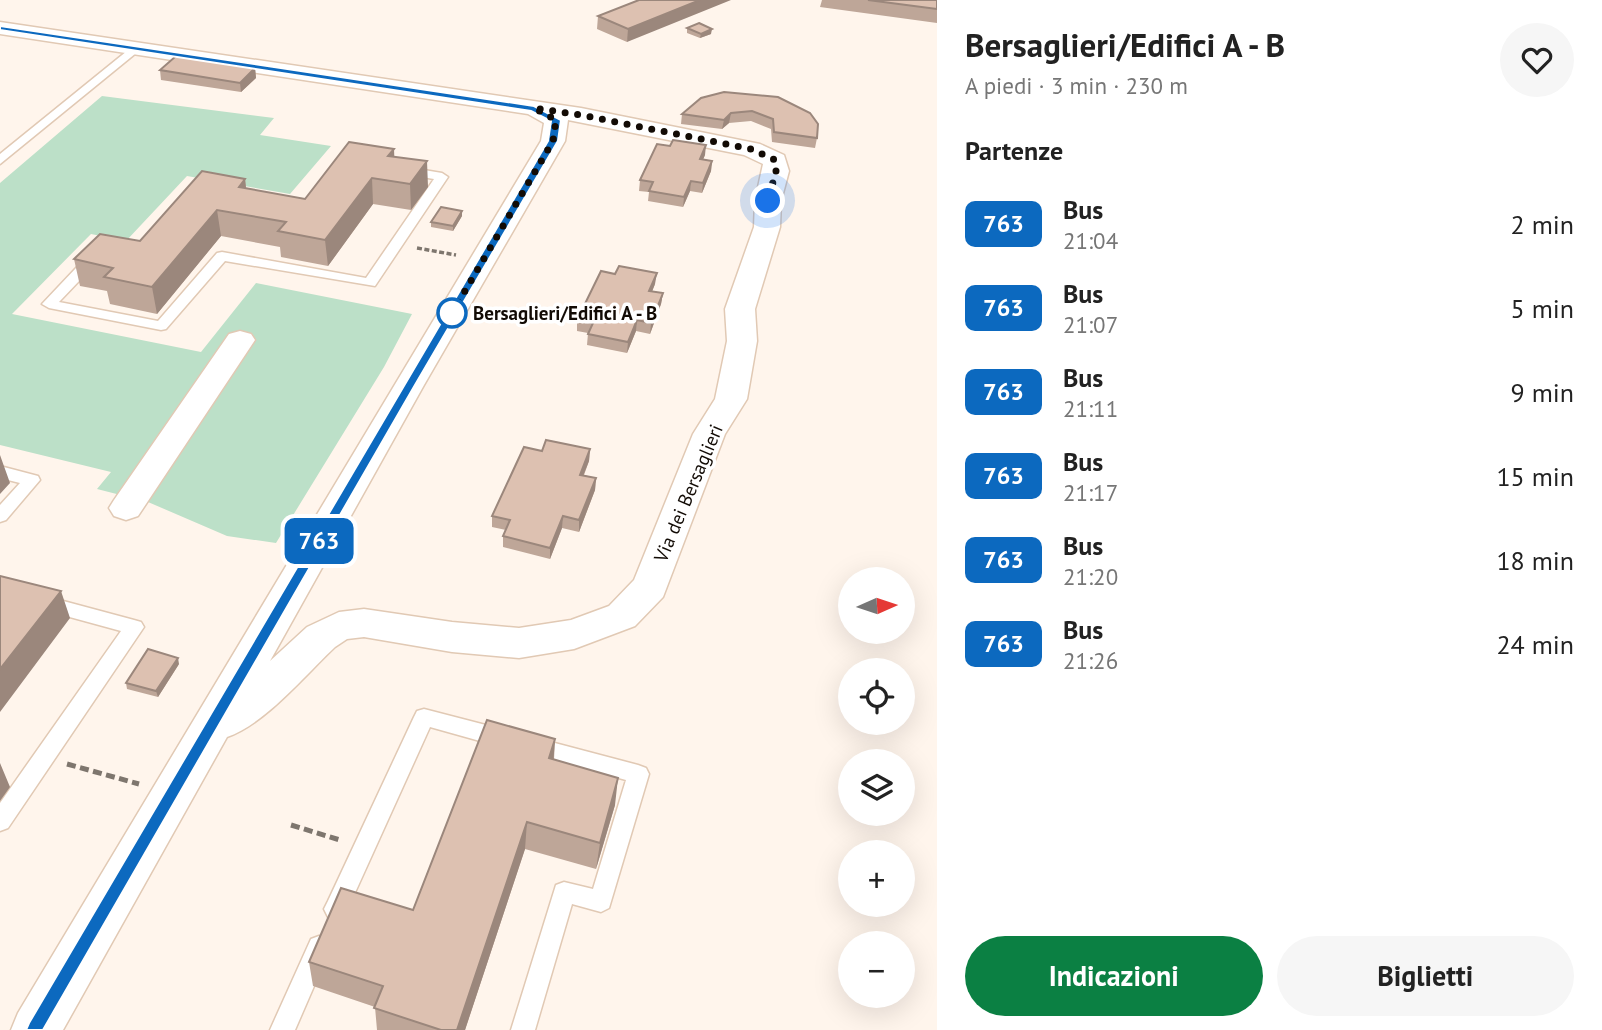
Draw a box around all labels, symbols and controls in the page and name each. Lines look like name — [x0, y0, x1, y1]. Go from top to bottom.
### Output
text: Bersaglieri/Edifici A - B — [965, 23, 1285, 66]
button: heart — [1500, 23, 1574, 97]
text: A piedi · 3 min · 230 m — [965, 71, 1188, 100]
text: Partenze — [965, 134, 1063, 167]
your location — [750, 183, 785, 218]
text: Bus — [1063, 193, 1103, 226]
text: 763 — [983, 208, 1024, 239]
text: 2 min — [1511, 208, 1574, 241]
text: 21:04 — [1063, 226, 1118, 255]
text: Bus — [1063, 277, 1103, 310]
text: 763 — [983, 292, 1024, 323]
text: 5 min — [1511, 292, 1574, 325]
marker: Bersaglieri/Edifici A - B — [437, 298, 467, 328]
place label: Bersaglieri/Edifici A - B — [473, 301, 657, 325]
text: 21:07 — [1063, 310, 1118, 339]
text: Bus — [1063, 361, 1103, 394]
text: 763 — [983, 376, 1024, 407]
text: 9 min — [1511, 376, 1574, 409]
text: 21:11 — [1063, 394, 1118, 423]
street label: Via dei Bersaglieri — [648, 421, 728, 566]
text: Bus — [1063, 445, 1103, 478]
text: 763 — [983, 460, 1024, 491]
text: 15 min — [1496, 460, 1574, 493]
text: 21:17 — [1063, 478, 1118, 507]
line badge: 763 — [279, 518, 359, 564]
text: 763 — [299, 525, 339, 556]
text: Bus — [1063, 529, 1103, 562]
text: 763 — [983, 544, 1024, 575]
text: 18 min — [1496, 544, 1574, 577]
text: 21:20 — [1063, 562, 1118, 591]
north arrow — [838, 567, 915, 644]
map controls — [838, 567, 915, 1008]
text: Bus — [1063, 613, 1103, 646]
text: 763 — [983, 628, 1024, 659]
text: 24 min — [1496, 628, 1574, 661]
text: 21:26 — [1063, 646, 1118, 675]
button: locate — [838, 658, 915, 735]
button: layers — [838, 749, 915, 826]
button: + — [838, 840, 915, 917]
button: − — [838, 931, 915, 1008]
button: Indicazioni — [965, 936, 1263, 1016]
button: Biglietti — [1277, 936, 1574, 1016]

